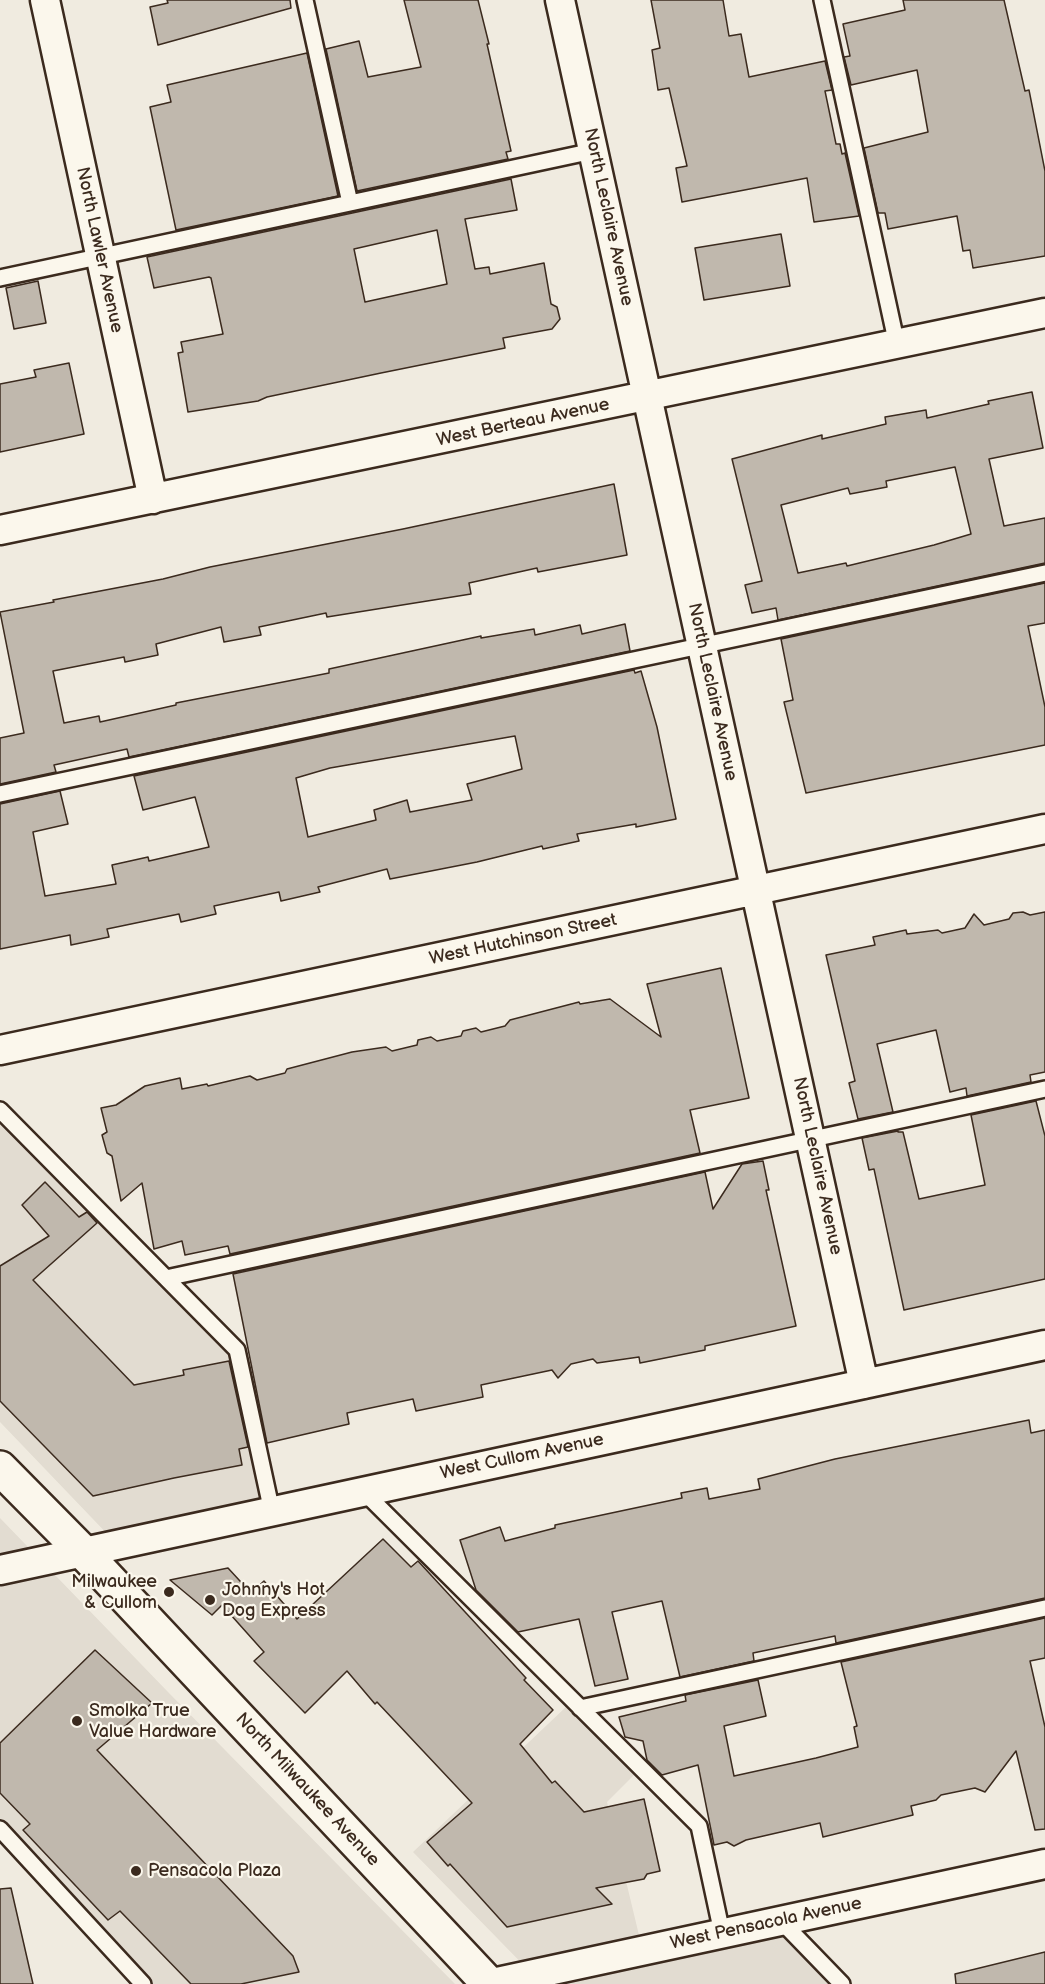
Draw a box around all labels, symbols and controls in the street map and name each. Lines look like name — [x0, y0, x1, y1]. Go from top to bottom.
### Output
street label: North Leclaire Avenue — [579, 126, 637, 308]
street label: North Lawler Avenue — [71, 165, 127, 335]
street label: West Berteau Avenue — [435, 394, 611, 452]
street label: North Leclaire Avenue — [683, 601, 741, 783]
street label: West Hutchinson Street — [427, 910, 619, 970]
street label: North Leclaire Avenue — [788, 1075, 846, 1257]
street label: West Cullom Avenue — [438, 1429, 606, 1485]
place label: Milwaukee & Cullom — [71, 1571, 157, 1614]
place label: Johnny's Hot Dog Express — [222, 1579, 326, 1622]
marker: Milwaukee & Cullom — [162, 1585, 176, 1599]
marker: Johnny's Hot Dog Express — [203, 1593, 217, 1607]
place label: Smolka True Value Hardware — [89, 1700, 217, 1742]
street label: North Milwaukee Avenue — [230, 1709, 384, 1871]
marker: Smolka True Value Hardware — [70, 1714, 84, 1728]
place label: Pensacola Plaza — [148, 1860, 281, 1882]
marker: Pensacola Plaza — [129, 1864, 143, 1878]
street label: West Pensacola Avenue — [668, 1893, 864, 1955]

